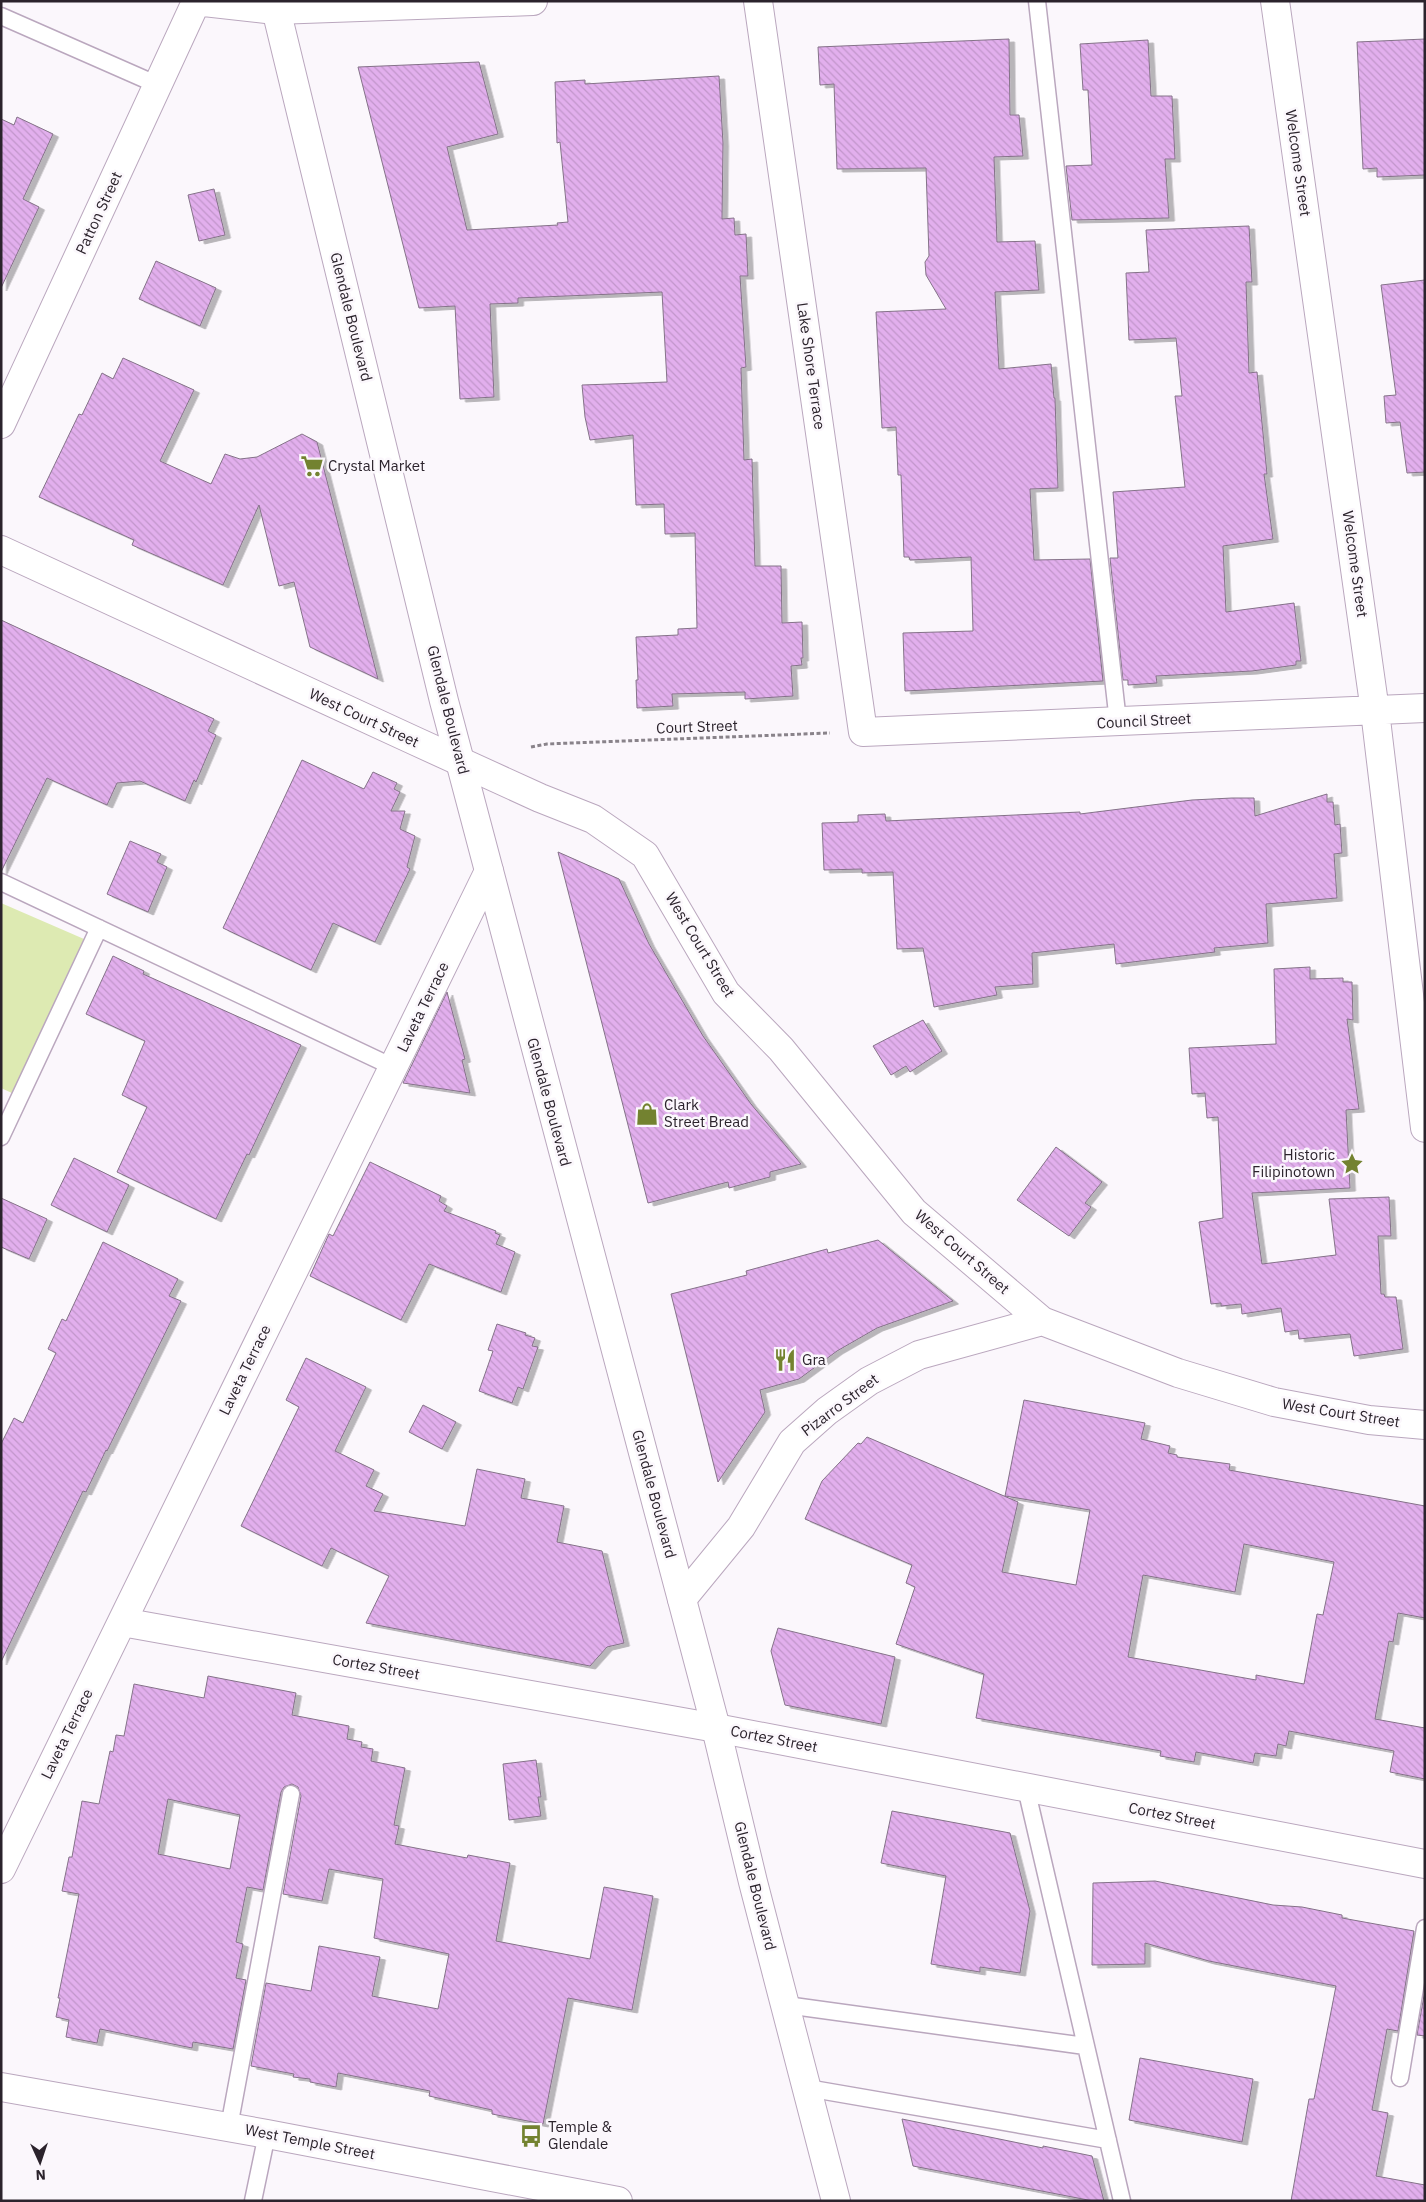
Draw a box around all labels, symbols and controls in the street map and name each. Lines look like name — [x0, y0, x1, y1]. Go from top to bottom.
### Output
street label: Welcome Street — [1282, 108, 1315, 217]
street label: Patton Street — [71, 168, 126, 257]
street label: Glendale Boulevard — [326, 250, 377, 383]
street label: Lake Shore Terrace — [793, 301, 830, 431]
supermarket icon: Crystal Market — [299, 453, 325, 479]
place label: Crystal Market — [328, 456, 425, 475]
street label: Welcome Street — [1339, 509, 1372, 618]
street label: Glendale Boulevard — [423, 643, 474, 776]
street label: West Court Street — [306, 684, 422, 751]
street label: Council Street — [1096, 709, 1192, 732]
street label: Court Street — [656, 716, 738, 737]
street label: West Court Street — [662, 889, 739, 1001]
street label: Laveta Terrace — [392, 958, 453, 1055]
street label: Glendale Boulevard — [523, 1036, 576, 1168]
place label: Clark Street Bread — [664, 1095, 749, 1131]
shop icon: Clark Street Bread — [634, 1101, 660, 1127]
place label: Historic Filipinotown — [1252, 1145, 1335, 1181]
place icon: Historic Filipinotown — [1339, 1151, 1365, 1177]
street label: West Court Street — [911, 1205, 1014, 1298]
street label: Laveta Terrace — [214, 1321, 275, 1418]
restaurant icon: Gra — [772, 1347, 798, 1373]
place label: Gra — [802, 1350, 826, 1369]
street label: Pizarro Street — [797, 1369, 882, 1440]
street label: West Court Street — [1281, 1394, 1401, 1431]
street label: Glendale Boulevard — [628, 1428, 681, 1560]
street label: Cortez Street — [331, 1649, 421, 1684]
street label: Laveta Terrace — [36, 1685, 97, 1782]
street label: Cortez Street — [729, 1721, 819, 1756]
street label: Cortez Street — [1127, 1798, 1217, 1833]
street label: Glendale Boulevard — [730, 1819, 781, 1952]
place label: Temple & Glendale — [548, 2117, 612, 2153]
street label: West Temple Street — [243, 2120, 377, 2163]
bus stop icon: Temple & Glendale — [518, 2123, 544, 2149]
north arrow — [15, 2137, 65, 2187]
text: N — [35, 2166, 46, 2184]

